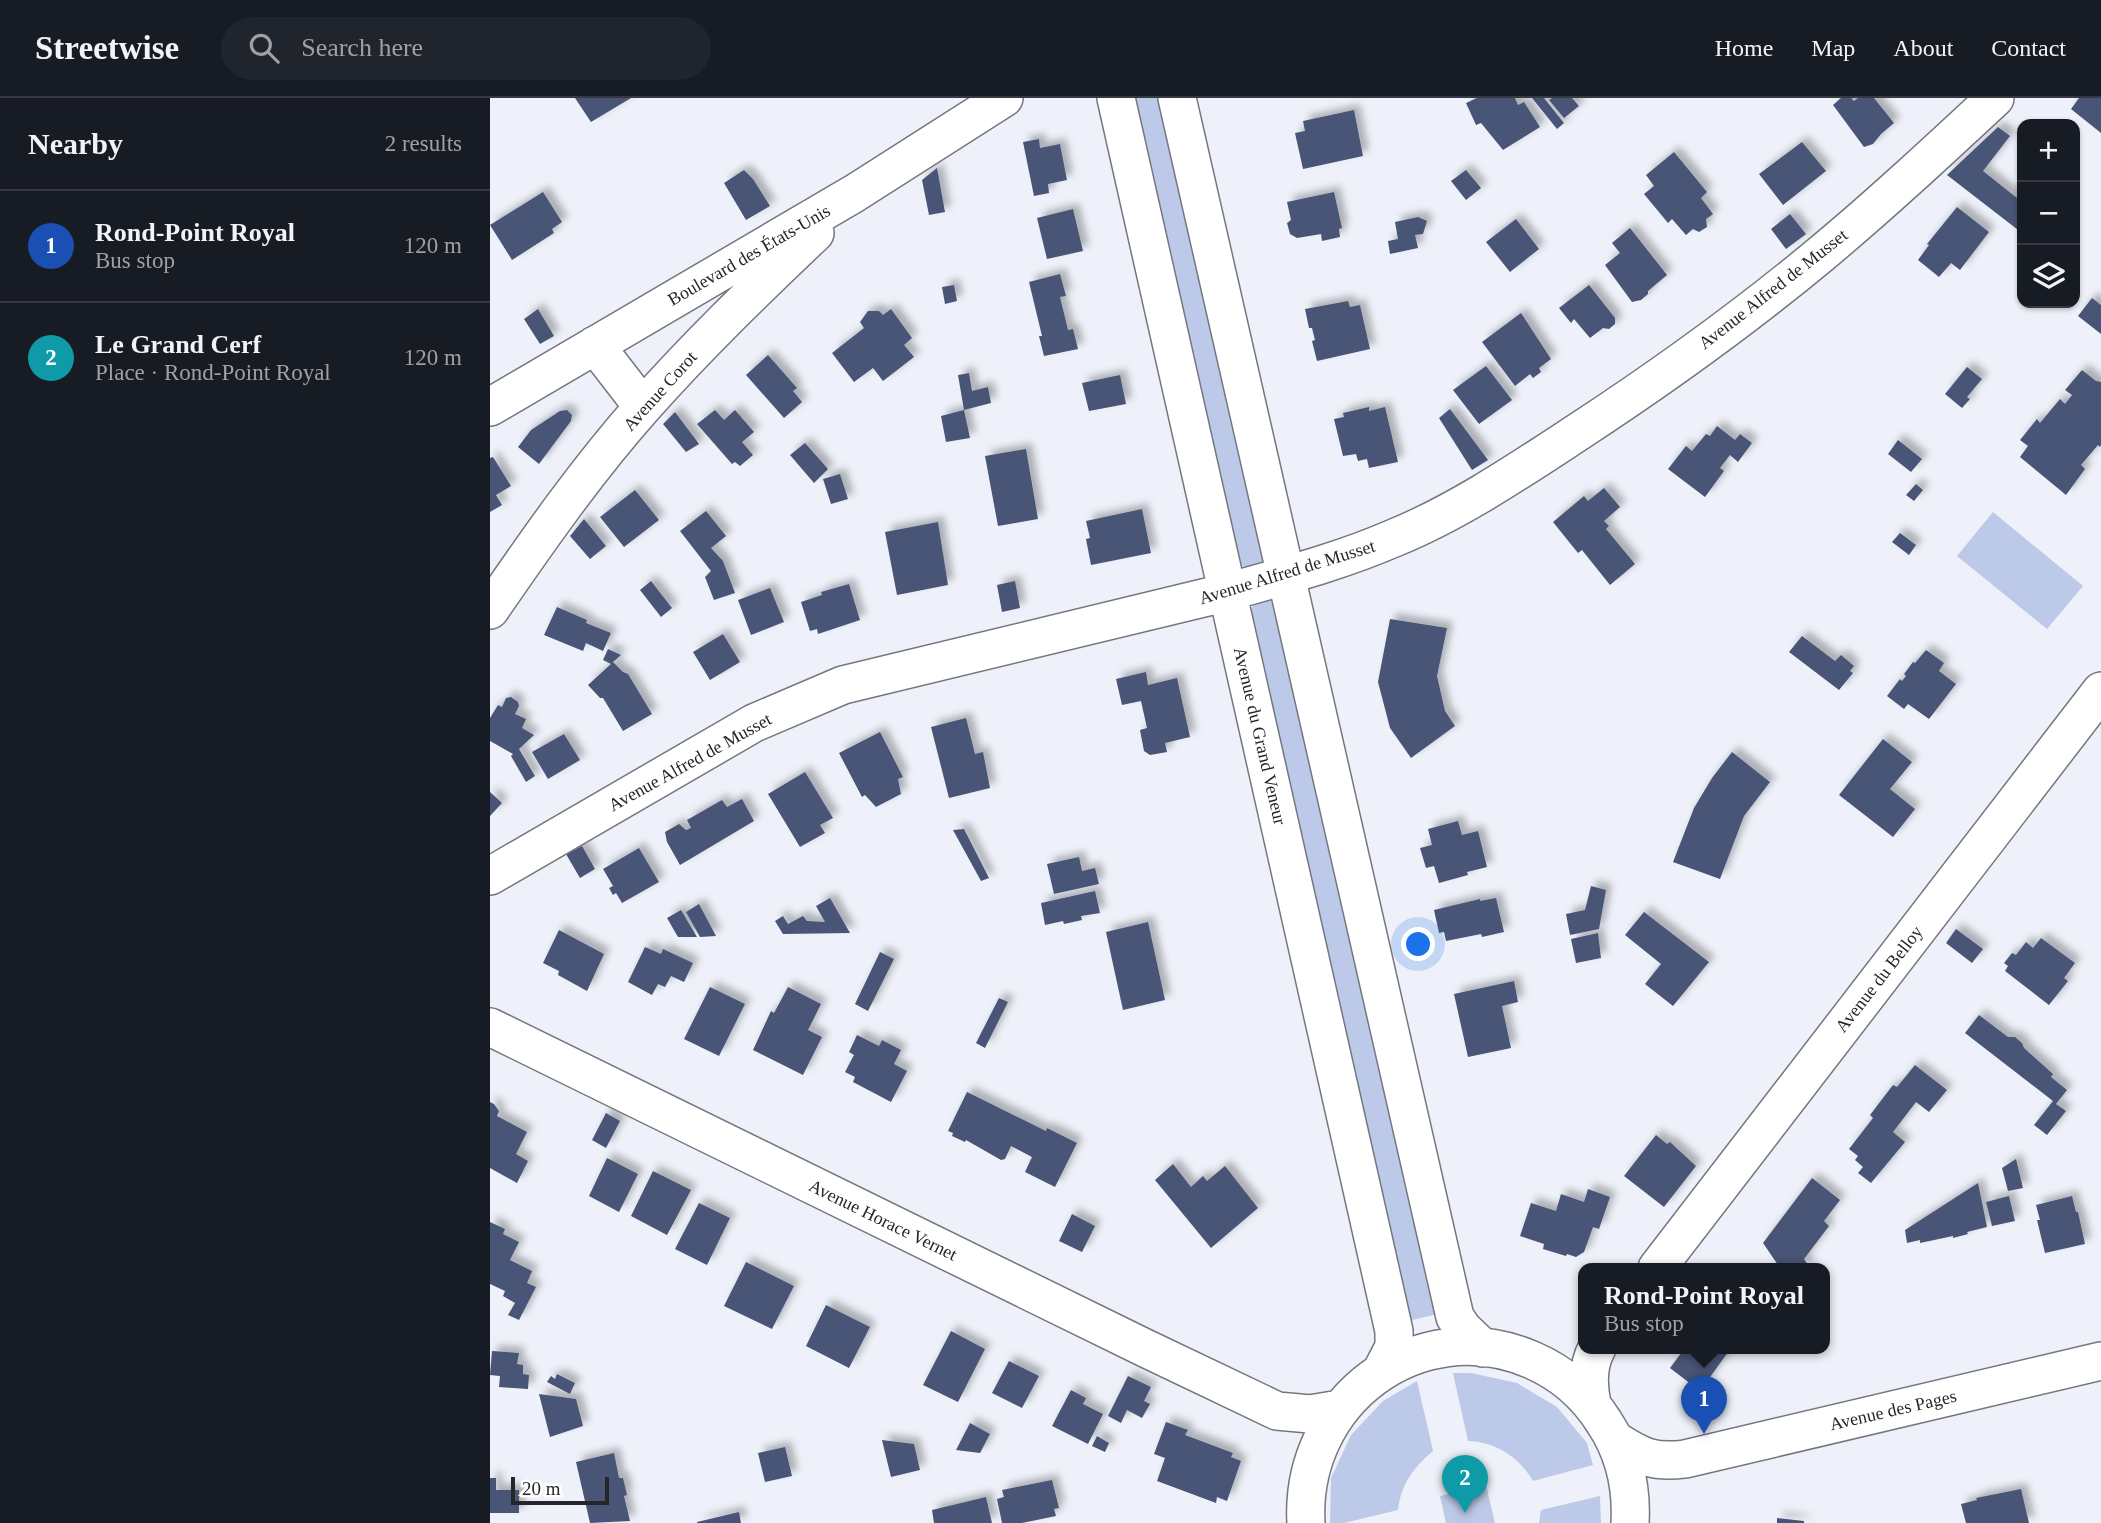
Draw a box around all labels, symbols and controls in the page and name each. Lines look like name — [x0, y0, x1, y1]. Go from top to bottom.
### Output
search box — [221, 17, 711, 80]
icon: search — [245, 29, 283, 67]
text: Streetwise — [35, 30, 179, 66]
text: Search here — [301, 33, 423, 62]
text: Home — [1715, 35, 1773, 61]
text: Map — [1811, 35, 1855, 61]
text: About — [1893, 35, 1953, 61]
text: Contact — [1991, 35, 2066, 61]
map controls — [2017, 119, 2080, 308]
button: + — [2017, 119, 2080, 182]
text: Nearby — [28, 127, 123, 160]
text: 2 results — [385, 131, 462, 156]
button: − — [2017, 182, 2080, 245]
street label: Boulevard des États-Unis — [664, 199, 834, 310]
text: Rond-Point Royal — [95, 218, 295, 247]
street label: Avenue Alfred de Musset — [1695, 225, 1851, 353]
text: 1 — [45, 233, 57, 258]
text: 120 m — [404, 233, 462, 258]
button: layers — [2017, 245, 2080, 308]
text: Bus stop — [95, 248, 175, 273]
text: Le Grand Cerf — [95, 330, 261, 359]
text: 2 — [45, 345, 57, 370]
text: 120 m — [404, 345, 462, 370]
street label: Avenue Corot — [619, 347, 701, 435]
text: Place · Rond-Point Royal — [95, 360, 331, 385]
street label: Avenue Alfred de Musset — [1197, 536, 1377, 608]
street label: Avenue du Grand Veneur — [1230, 645, 1290, 827]
street label: Avenue Alfred de Musset — [605, 709, 775, 815]
street label: Avenue du Belloy — [1831, 922, 1927, 1036]
your location — [1401, 927, 1435, 961]
street label: Avenue Horace Vernet — [806, 1175, 960, 1265]
popup — [1578, 1263, 1830, 1354]
text: Rond-Point Royal — [1604, 1281, 1804, 1310]
text: Bus stop — [1604, 1311, 1684, 1336]
pin: 1 — [1681, 1376, 1727, 1434]
street label: Avenue des Pages — [1828, 1386, 1958, 1434]
pin: 2 — [1442, 1455, 1488, 1513]
scale bar — [511, 1474, 609, 1506]
text: 20 m — [522, 1478, 561, 1499]

